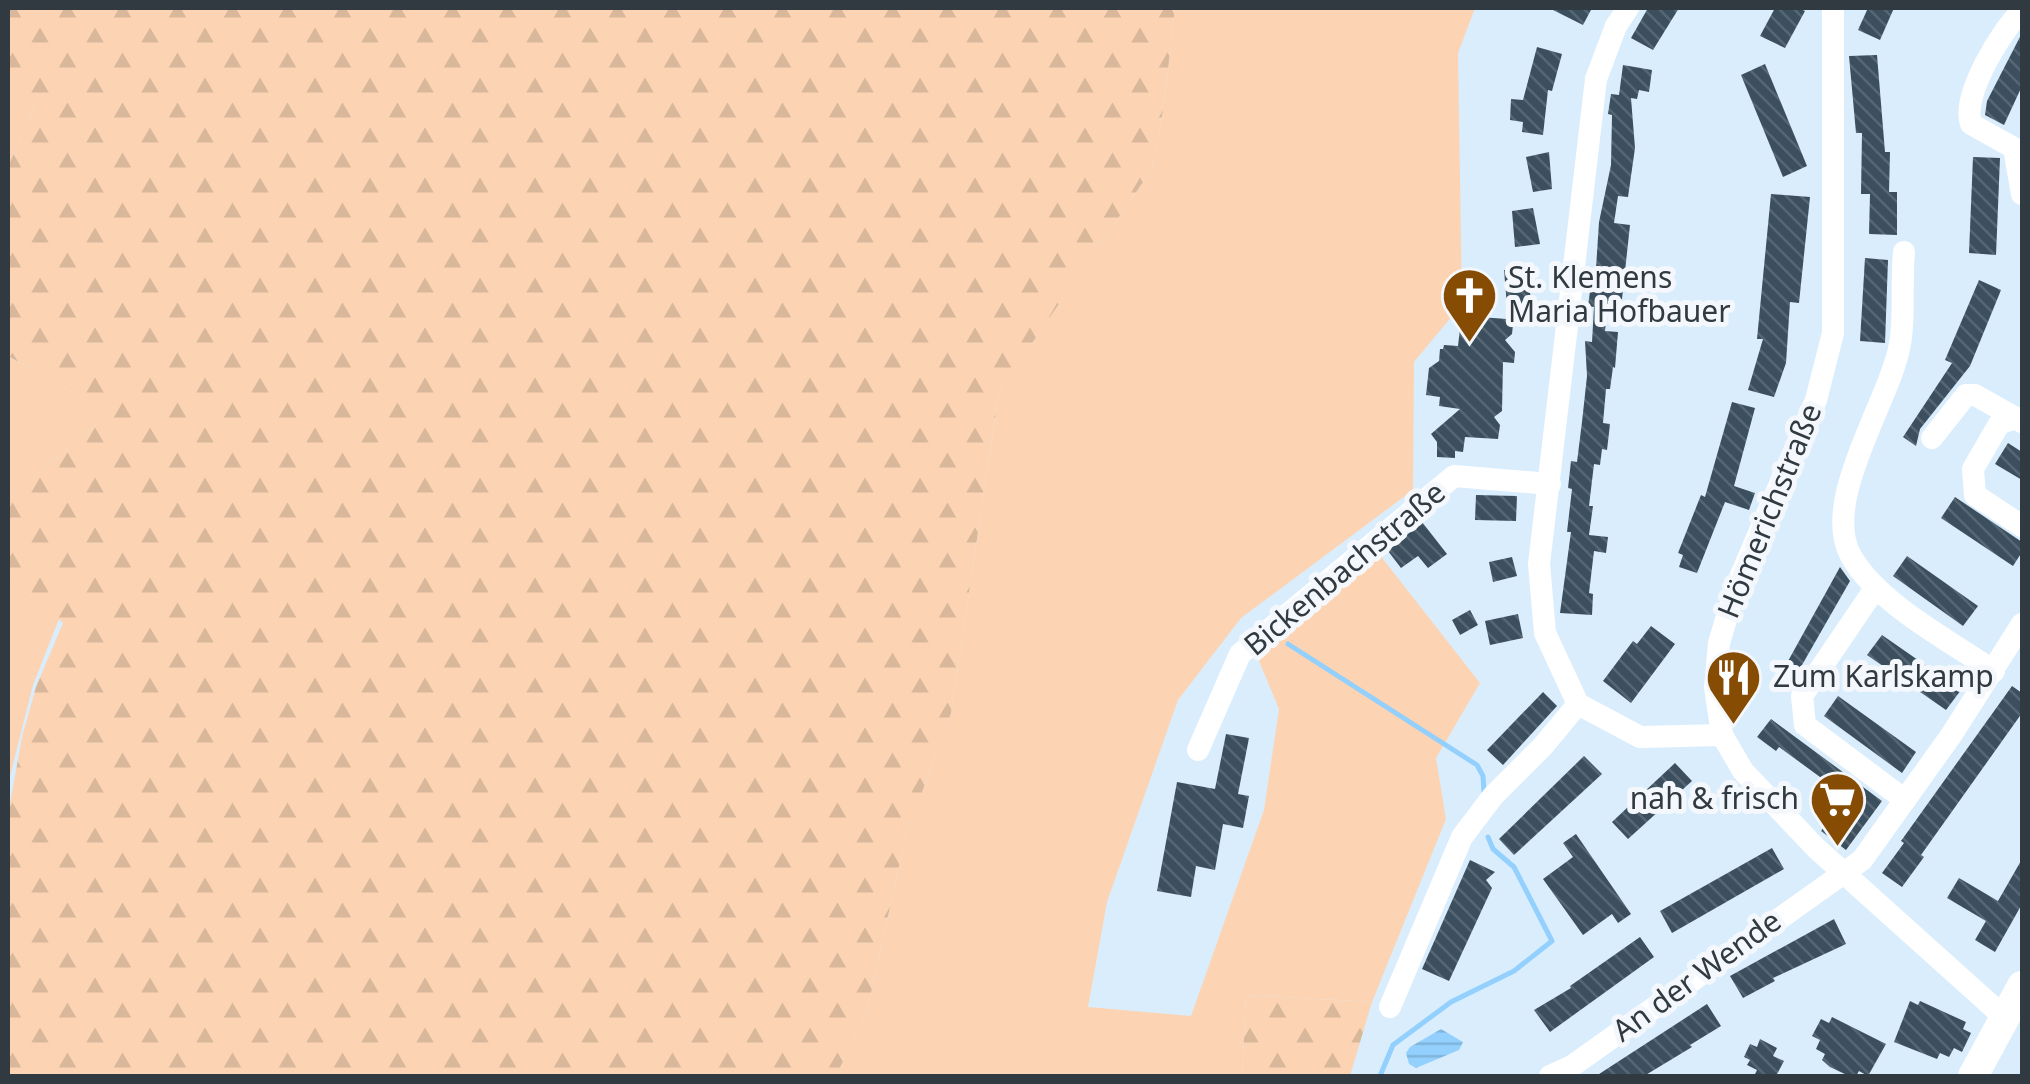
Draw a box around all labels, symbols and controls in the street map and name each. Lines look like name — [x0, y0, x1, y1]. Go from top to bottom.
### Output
place label: St. Klemens Maria Hofbauer — [1508, 256, 1731, 331]
church icon: St. Klemens Maria Hofbauer — [1439, 265, 1499, 344]
street label: Hömerichstraße — [1707, 397, 1830, 624]
street label: Bickenbachstraße — [1235, 471, 1453, 664]
restaurant icon: Zum Karlskamp — [1704, 647, 1764, 726]
place label: Zum Karlskamp — [1773, 655, 1994, 696]
supermarket icon: nah & frisch — [1808, 769, 1868, 848]
place label: nah & frisch — [1630, 777, 1799, 818]
street label: An der Wende — [1603, 900, 1789, 1050]

